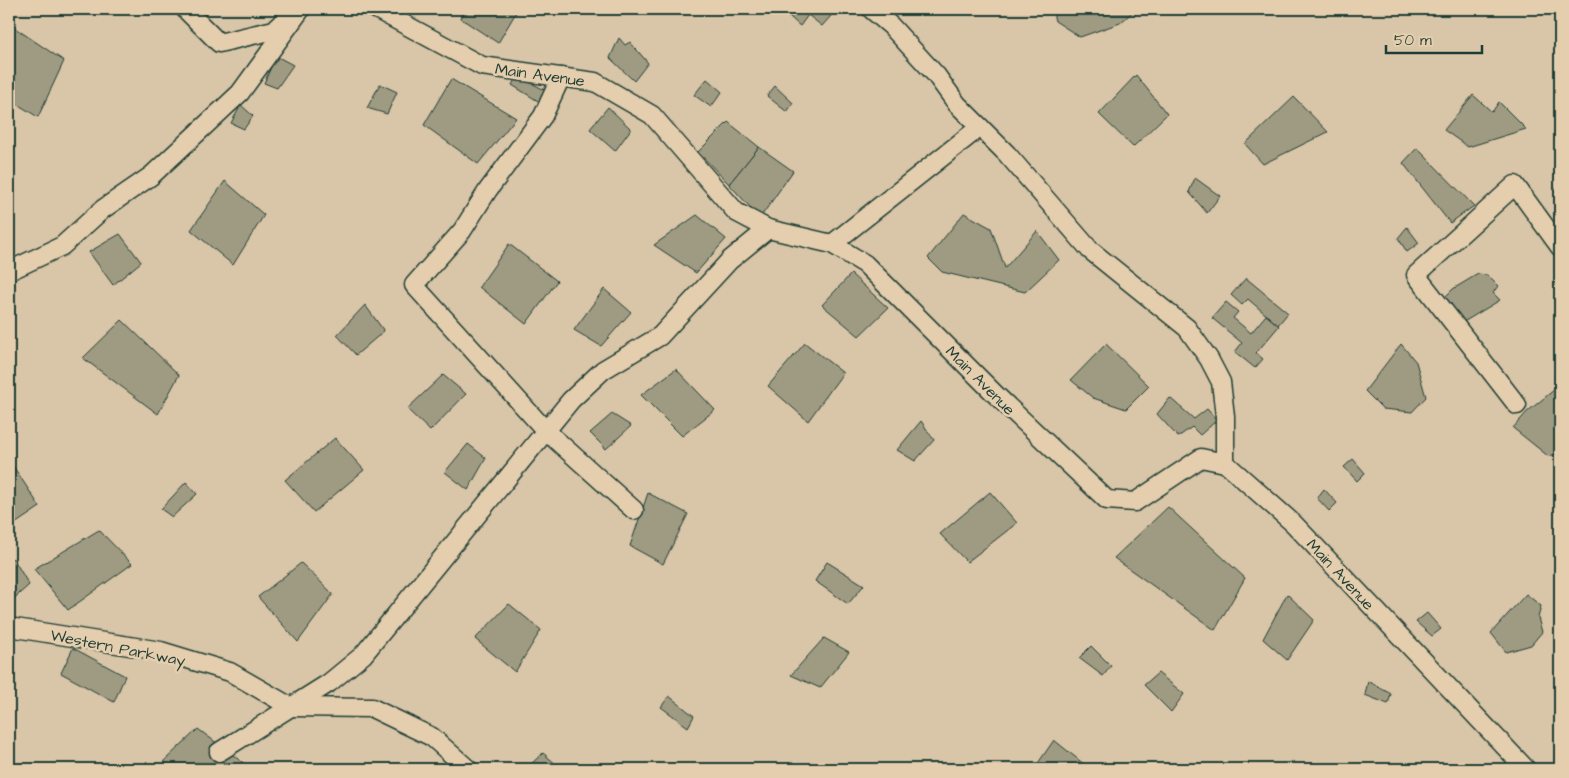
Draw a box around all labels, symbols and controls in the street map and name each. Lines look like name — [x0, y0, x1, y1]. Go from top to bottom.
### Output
scale bar — [1386, 22, 1483, 54]
text: 50 m — [1394, 30, 1432, 51]
street label: Main Avenue — [494, 58, 586, 92]
street label: Main Avenue — [941, 341, 1020, 421]
street label: Main Avenue — [1301, 534, 1379, 615]
street label: Western Parkway — [48, 624, 187, 673]

